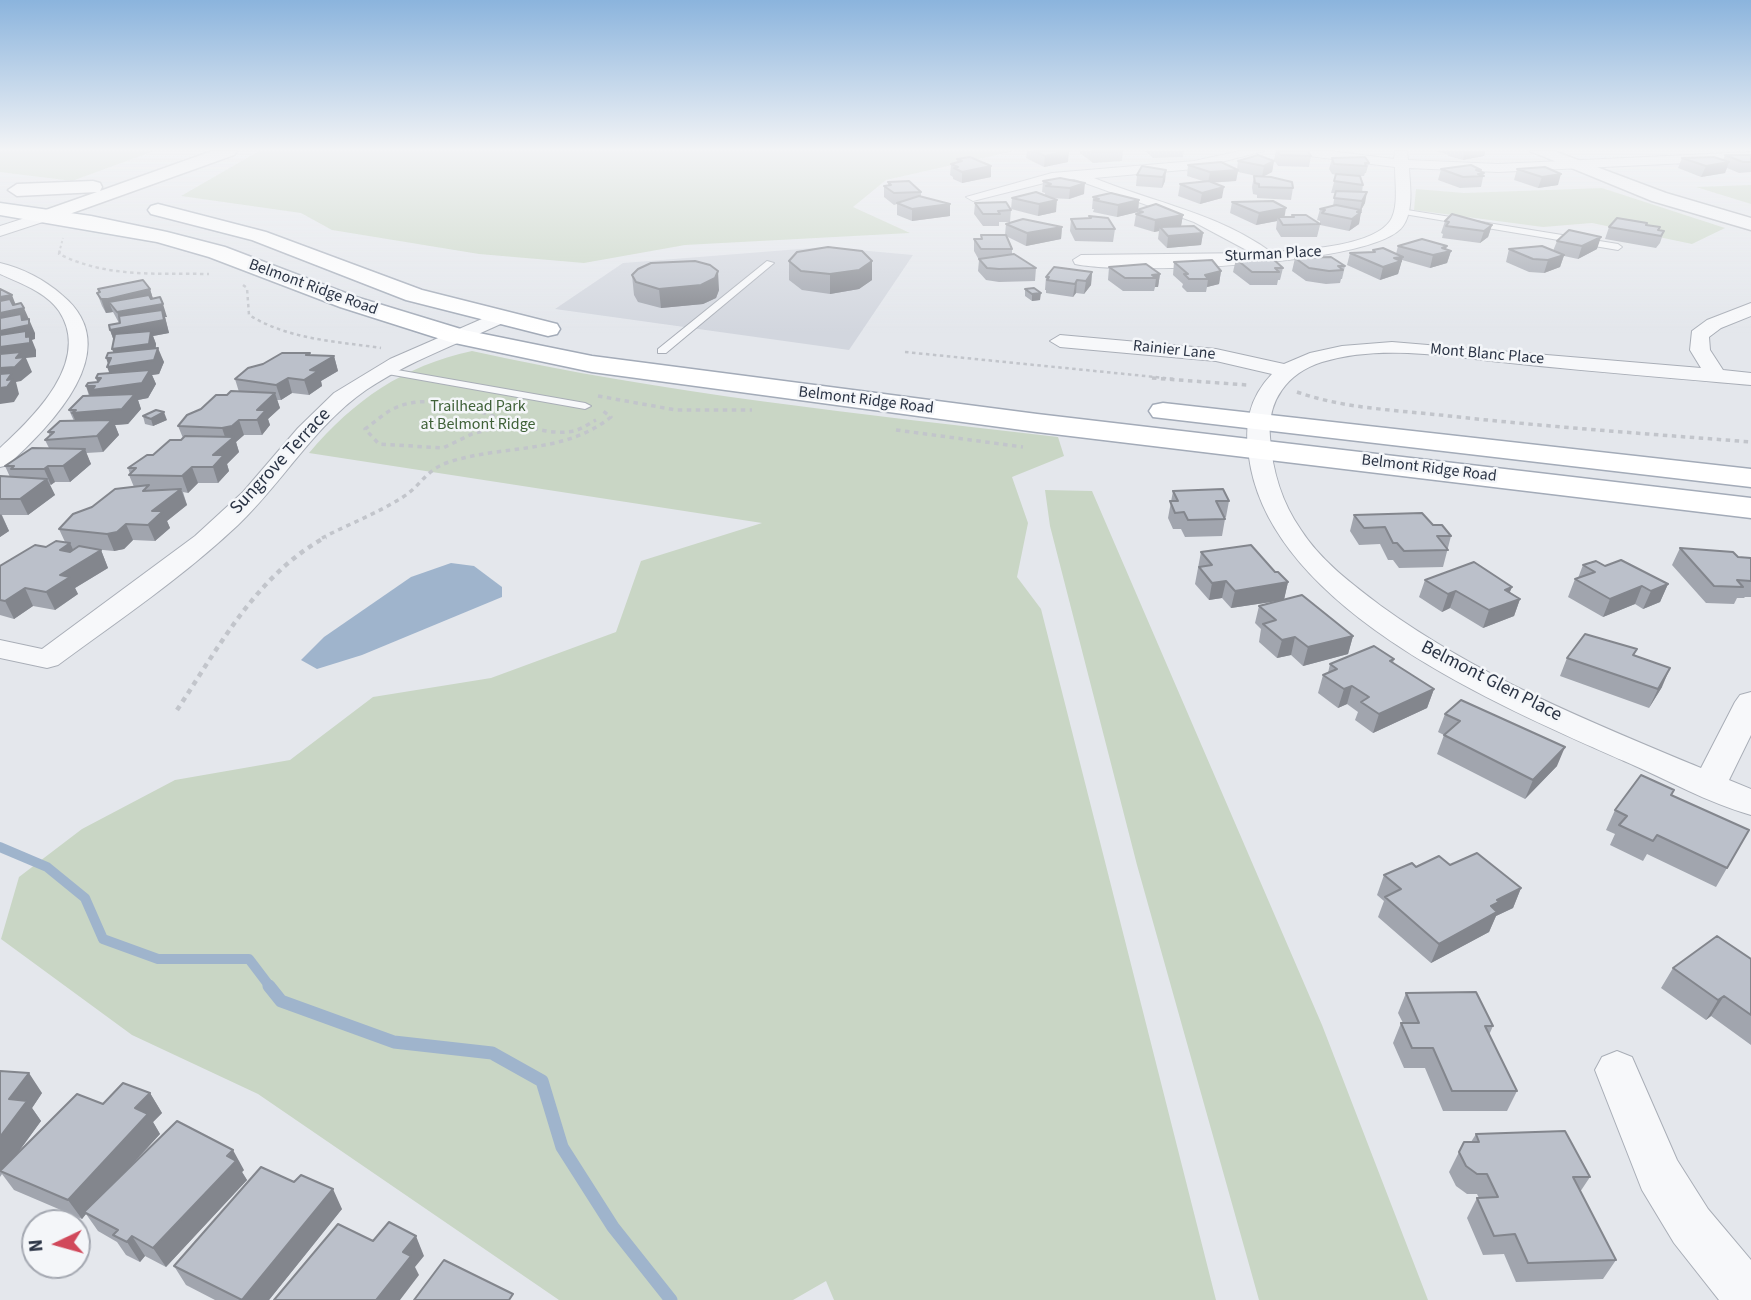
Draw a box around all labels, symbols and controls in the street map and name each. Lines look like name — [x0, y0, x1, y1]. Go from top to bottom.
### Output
street label: Sturman Place — [1224, 243, 1322, 267]
street label: Belmont Ridge Road — [246, 256, 380, 320]
street label: Rainier Lane — [1132, 337, 1216, 365]
street label: Mont Blanc Place — [1429, 340, 1545, 370]
street label: Belmont Ridge Road — [797, 383, 935, 419]
park label: Trailhead Park at Belmont Ridge — [421, 397, 535, 435]
street label: Sungrove Terrace — [226, 404, 336, 520]
street label: Belmont Ridge Road — [1360, 451, 1498, 487]
street label: Belmont Glen Place — [1417, 637, 1565, 727]
north arrow — [21, 1209, 91, 1279]
text: N — [23, 1238, 51, 1253]

